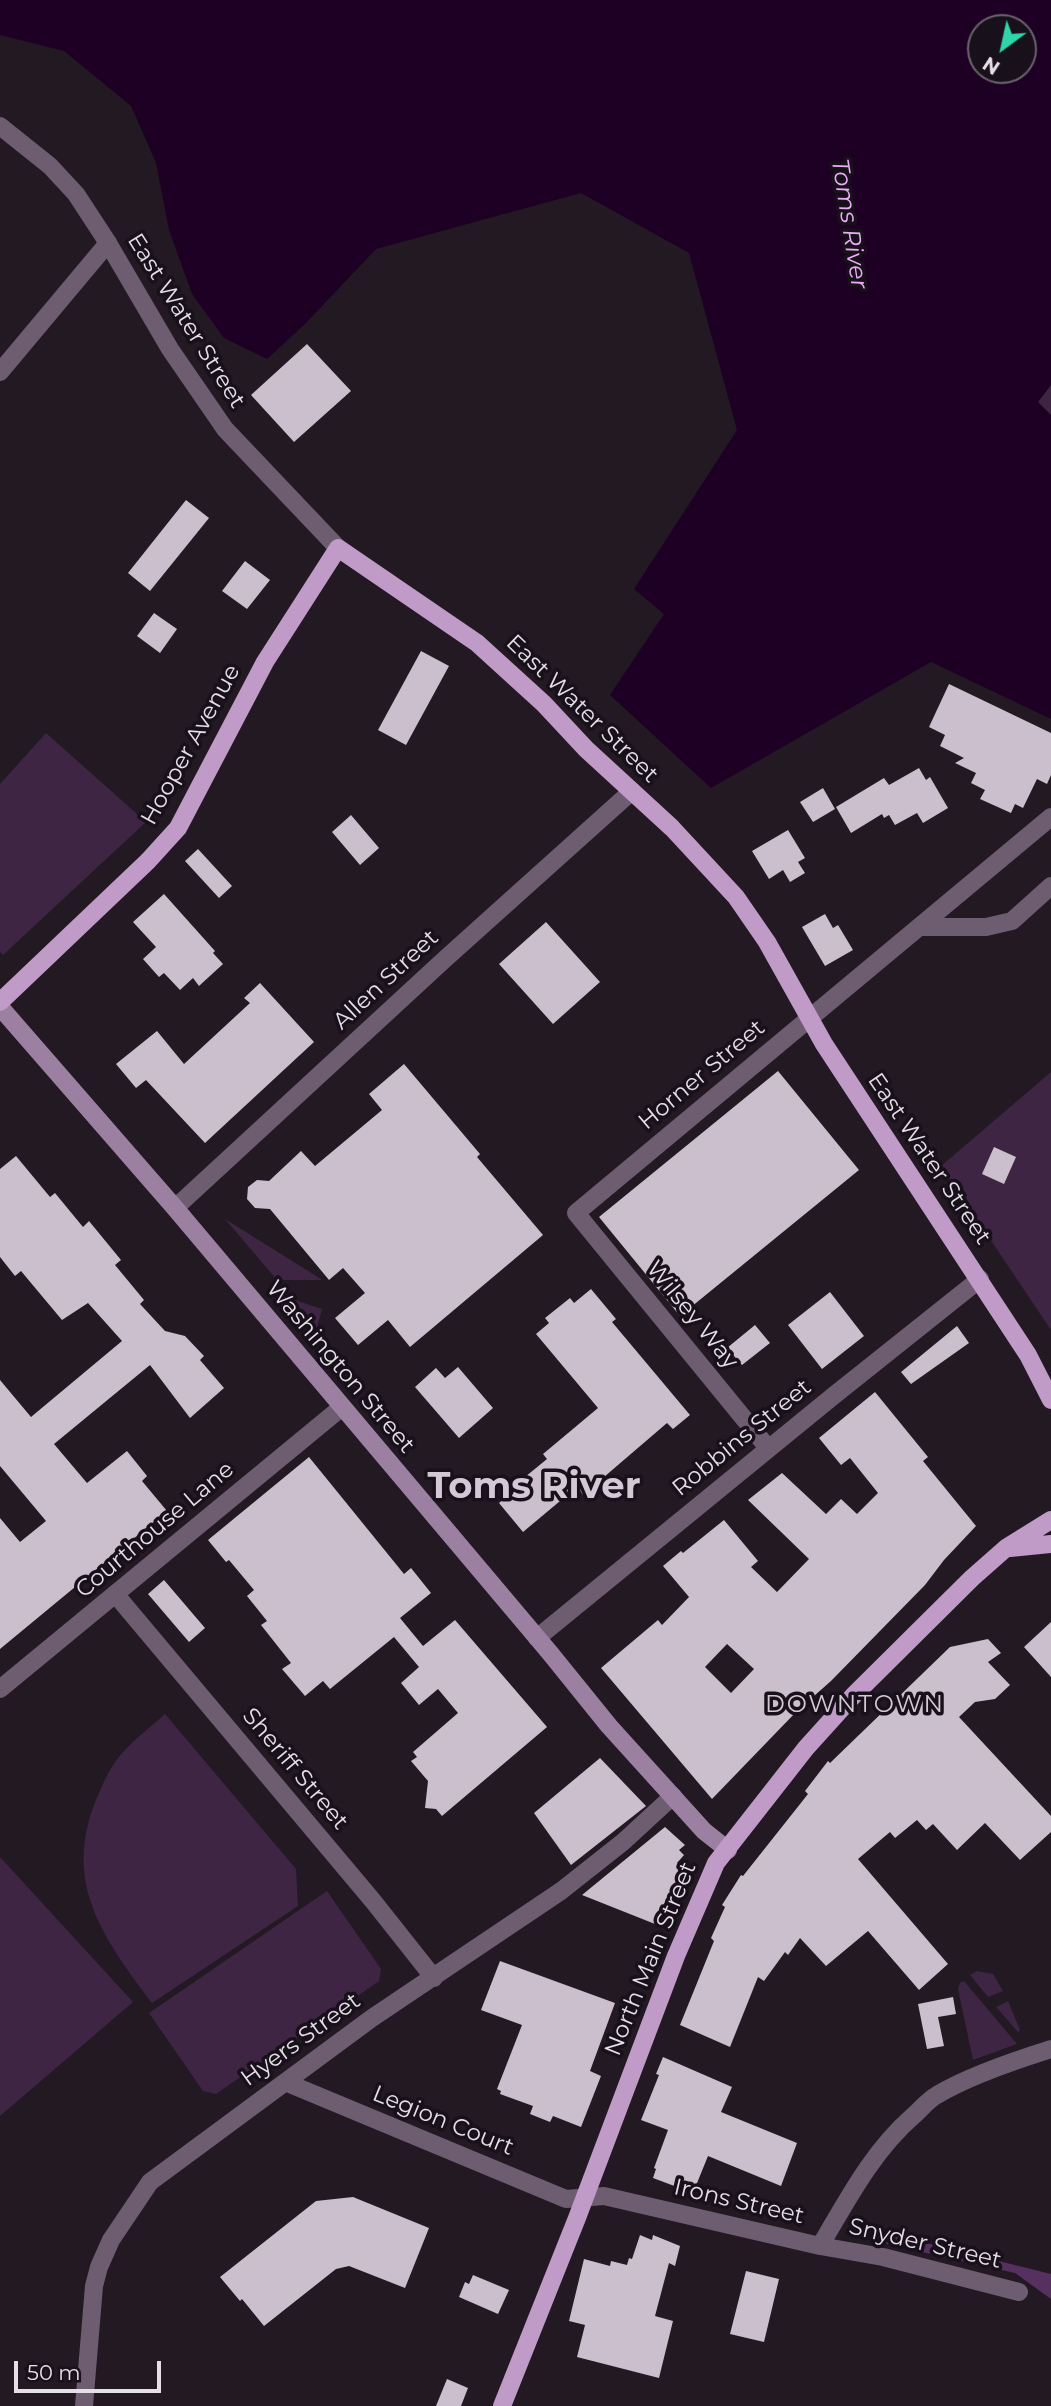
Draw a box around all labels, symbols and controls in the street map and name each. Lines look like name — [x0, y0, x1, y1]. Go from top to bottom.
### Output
north arrow — [967, 14, 1037, 84]
text: N — [979, 52, 1004, 79]
water label: Toms River — [824, 157, 874, 291]
street label: East Water Street — [121, 229, 251, 413]
street label: East Water Street — [500, 629, 664, 789]
street label: Hooper Avenue — [136, 660, 246, 830]
street label: Allen Street — [328, 924, 444, 1036]
street label: Horner Street — [633, 1014, 771, 1136]
street label: East Water Street — [861, 1068, 997, 1250]
street label: Wilsey Way — [640, 1255, 744, 1375]
street label: Washington Street — [260, 1275, 420, 1459]
street label: Robbins Street — [667, 1374, 817, 1502]
street label: Courthouse Lane — [70, 1456, 240, 1604]
district label: Toms River — [427, 1465, 641, 1509]
district label: DOWNTOWN — [766, 1691, 944, 1719]
street label: Sheriff Street — [236, 1703, 354, 1835]
street label: North Main Street — [600, 1858, 702, 2060]
street label: Hyers Street — [236, 1987, 366, 2093]
street label: Legion Court — [368, 2080, 518, 2162]
street label: Irons Street — [671, 2174, 807, 2230]
street label: Snyder Street — [846, 2213, 1004, 2275]
scale bar — [18, 2346, 164, 2390]
text: 50 m — [27, 2360, 81, 2385]

